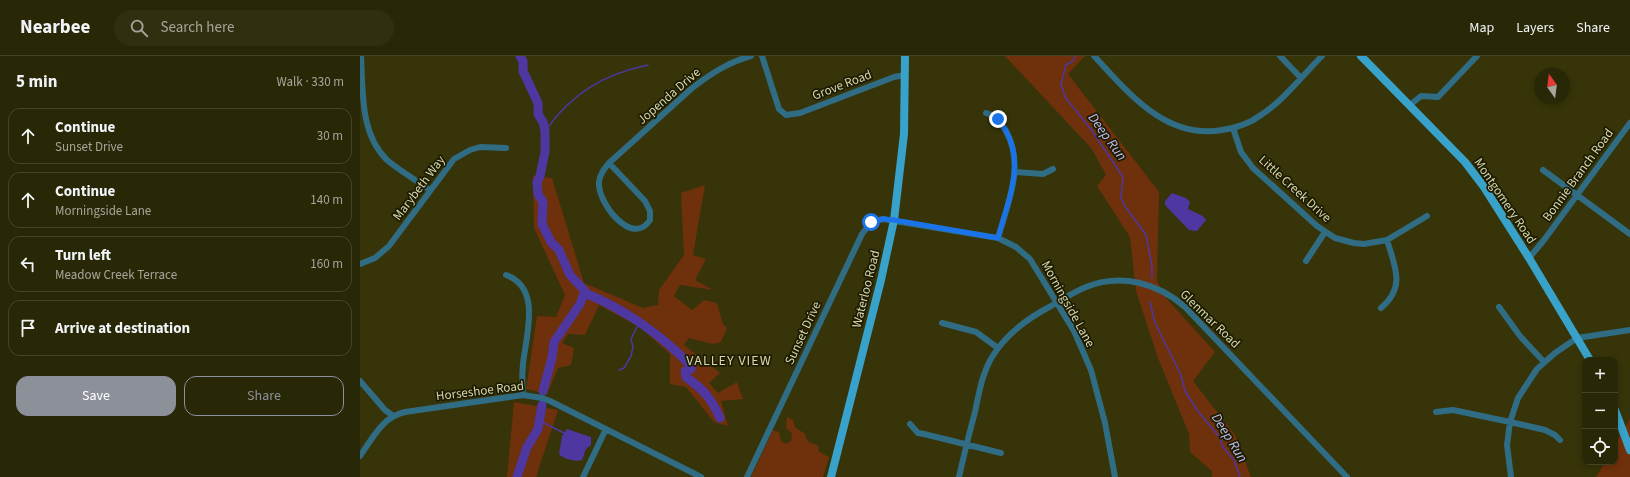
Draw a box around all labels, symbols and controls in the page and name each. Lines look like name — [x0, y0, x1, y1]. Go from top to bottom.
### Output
search box — [114, 10, 394, 46]
text: Nearbee — [20, 14, 90, 41]
icon: search — [128, 17, 150, 39]
text: Search here — [160, 17, 234, 38]
text: Map — [1469, 18, 1494, 38]
text: Layers — [1516, 18, 1554, 38]
text: Share — [1576, 18, 1610, 38]
street label: Jopenda Drive — [633, 63, 705, 129]
street label: Grove Road — [810, 65, 874, 105]
north arrow — [1534, 68, 1570, 104]
text: 5 min — [16, 70, 57, 94]
text: Walk · 330 m — [276, 73, 344, 91]
water label: Deep Run — [1083, 109, 1131, 165]
route end — [989, 110, 1007, 128]
text: Continue — [55, 117, 115, 138]
icon: ahead — [17, 125, 39, 147]
street label: Bonnie Branch Road — [1538, 125, 1618, 225]
text: 30 m — [317, 127, 343, 145]
text: Sunset Drive — [55, 138, 123, 156]
street label: Little Creek Drive — [1255, 151, 1335, 227]
street label: Marybeth Way — [389, 152, 449, 224]
street label: Montgomery Road — [1470, 155, 1540, 247]
text: Continue — [55, 181, 115, 202]
icon: ahead — [17, 189, 39, 211]
text: 140 m — [310, 191, 343, 209]
text: Morningside Lane — [55, 202, 151, 220]
route start — [862, 213, 880, 231]
text: Turn left — [55, 245, 111, 266]
street label: Waterloo Road — [848, 248, 884, 330]
icon: left — [17, 253, 39, 275]
text: 160 m — [310, 255, 343, 273]
street label: Morningside Lane — [1037, 258, 1099, 350]
text: Meadow Creek Terrace — [55, 266, 177, 284]
street label: Glenmar Road — [1176, 286, 1244, 352]
street label: Sunset Drive — [780, 298, 826, 368]
icon: arrive — [17, 317, 39, 339]
text: Arrive at destination — [55, 318, 190, 339]
district label: VALLEY VIEW — [686, 351, 772, 371]
map controls — [1582, 357, 1618, 465]
button: + — [1582, 357, 1618, 393]
button: Save — [16, 376, 176, 416]
button: Share — [184, 376, 344, 416]
street label: Horseshoe Road — [435, 377, 525, 405]
button: − — [1582, 393, 1618, 429]
water label: Deep Run — [1206, 410, 1252, 466]
button: locate — [1582, 429, 1618, 465]

